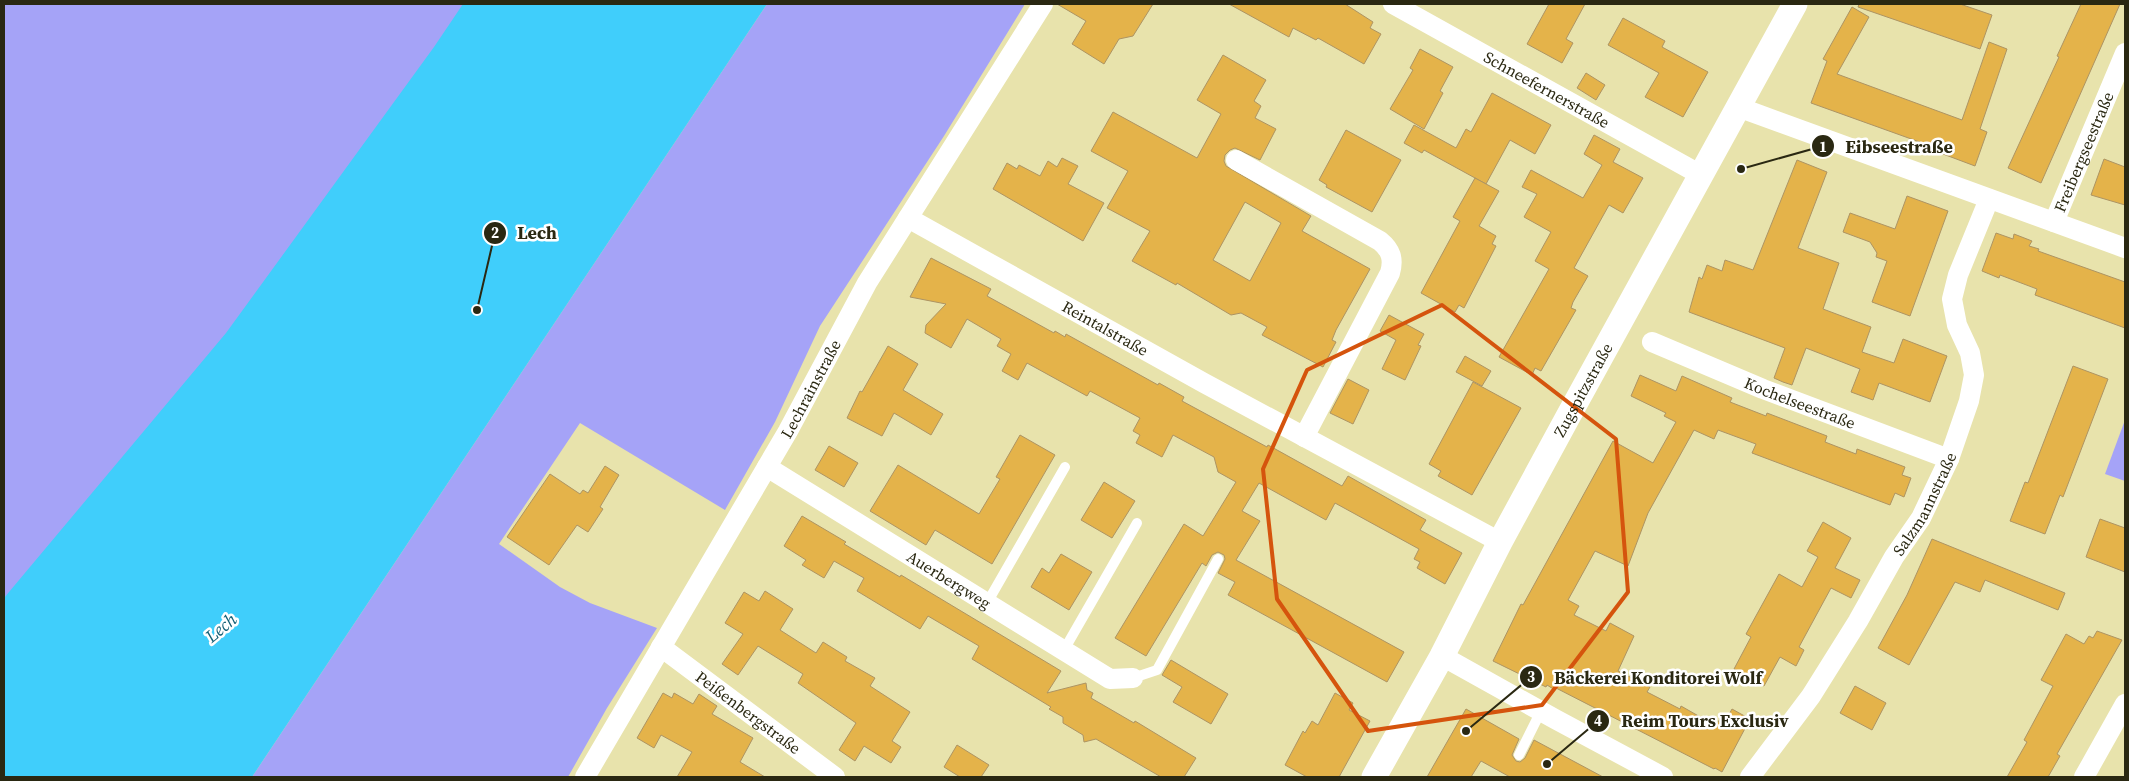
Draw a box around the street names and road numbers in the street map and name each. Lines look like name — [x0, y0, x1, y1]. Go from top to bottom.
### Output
street label: Schneefernerstraße — [1480, 46, 1614, 133]
street label: Freibergseestraße — [2048, 88, 2118, 216]
street label: Reintalstraße — [1058, 295, 1152, 361]
street label: Lechrainstraße — [775, 336, 846, 442]
street label: Zugspitzstraße — [1548, 339, 1618, 441]
street label: Kochelseestraße — [1741, 371, 1859, 434]
street label: Salzmannstraße — [1887, 449, 1961, 560]
street label: Auerbergweg — [903, 545, 995, 614]
street label: Peißenbergstraße — [691, 666, 805, 759]

